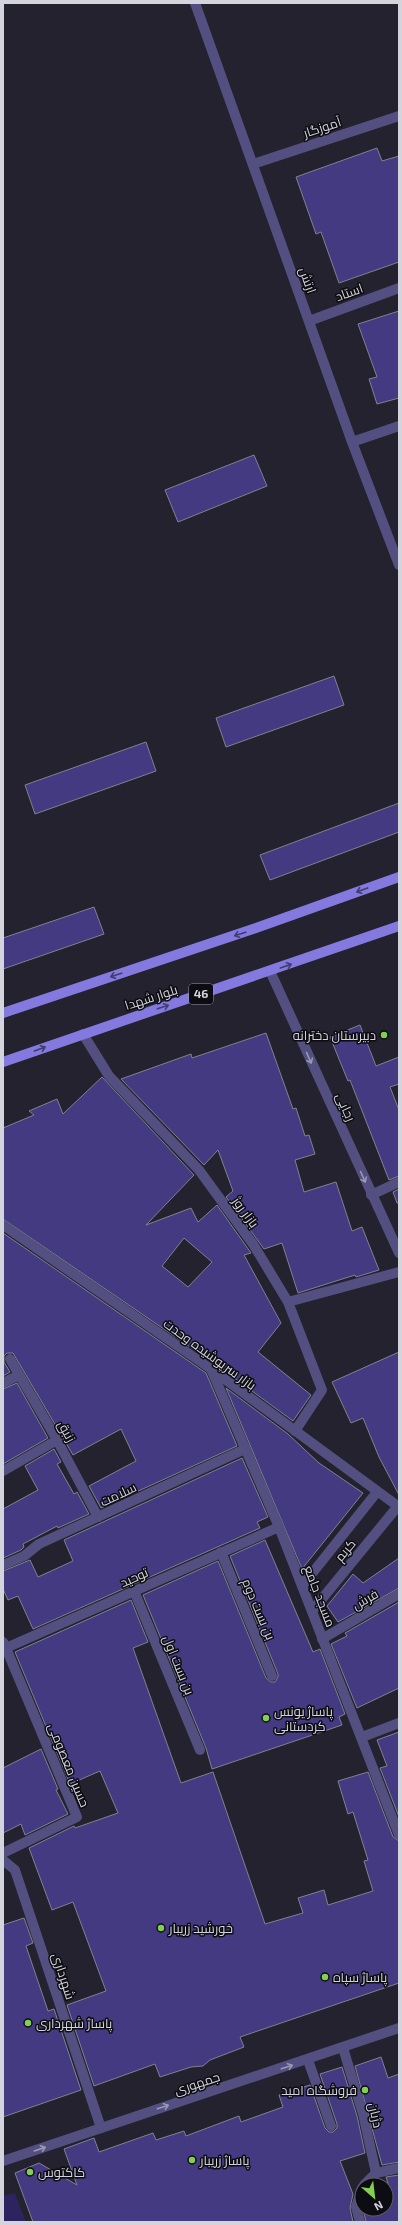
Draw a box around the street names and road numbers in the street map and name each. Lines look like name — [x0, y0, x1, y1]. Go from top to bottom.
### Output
street label: آموزگار — [300, 113, 343, 141]
street label: ارتش — [296, 265, 320, 295]
street label: استاد — [333, 280, 365, 304]
street label: بلوار شهدا — [123, 981, 179, 1013]
road number: 46 — [189, 984, 213, 1004]
street label: رجایی — [333, 1090, 359, 1124]
street label: بازار روژ — [229, 1193, 263, 1231]
street label: بازار سرپوشیده وحدت — [159, 1315, 259, 1395]
street label: زنبق — [55, 1417, 79, 1445]
street label: سلامت — [97, 1479, 139, 1509]
street label: کریم — [331, 1536, 360, 1566]
street label: مسجد جامع — [300, 1563, 339, 1629]
street label: توحید — [118, 1564, 151, 1590]
street label: بن بست دوم — [237, 1576, 279, 1643]
street label: فرش — [349, 1585, 381, 1613]
street label: بن بست اول — [159, 1633, 198, 1698]
street label: حسین معصومی — [45, 1721, 93, 1809]
street label: شهرداری — [49, 1951, 79, 2001]
street label: جمهوری — [172, 2068, 222, 2098]
street label: دژبان — [365, 2101, 387, 2129]

